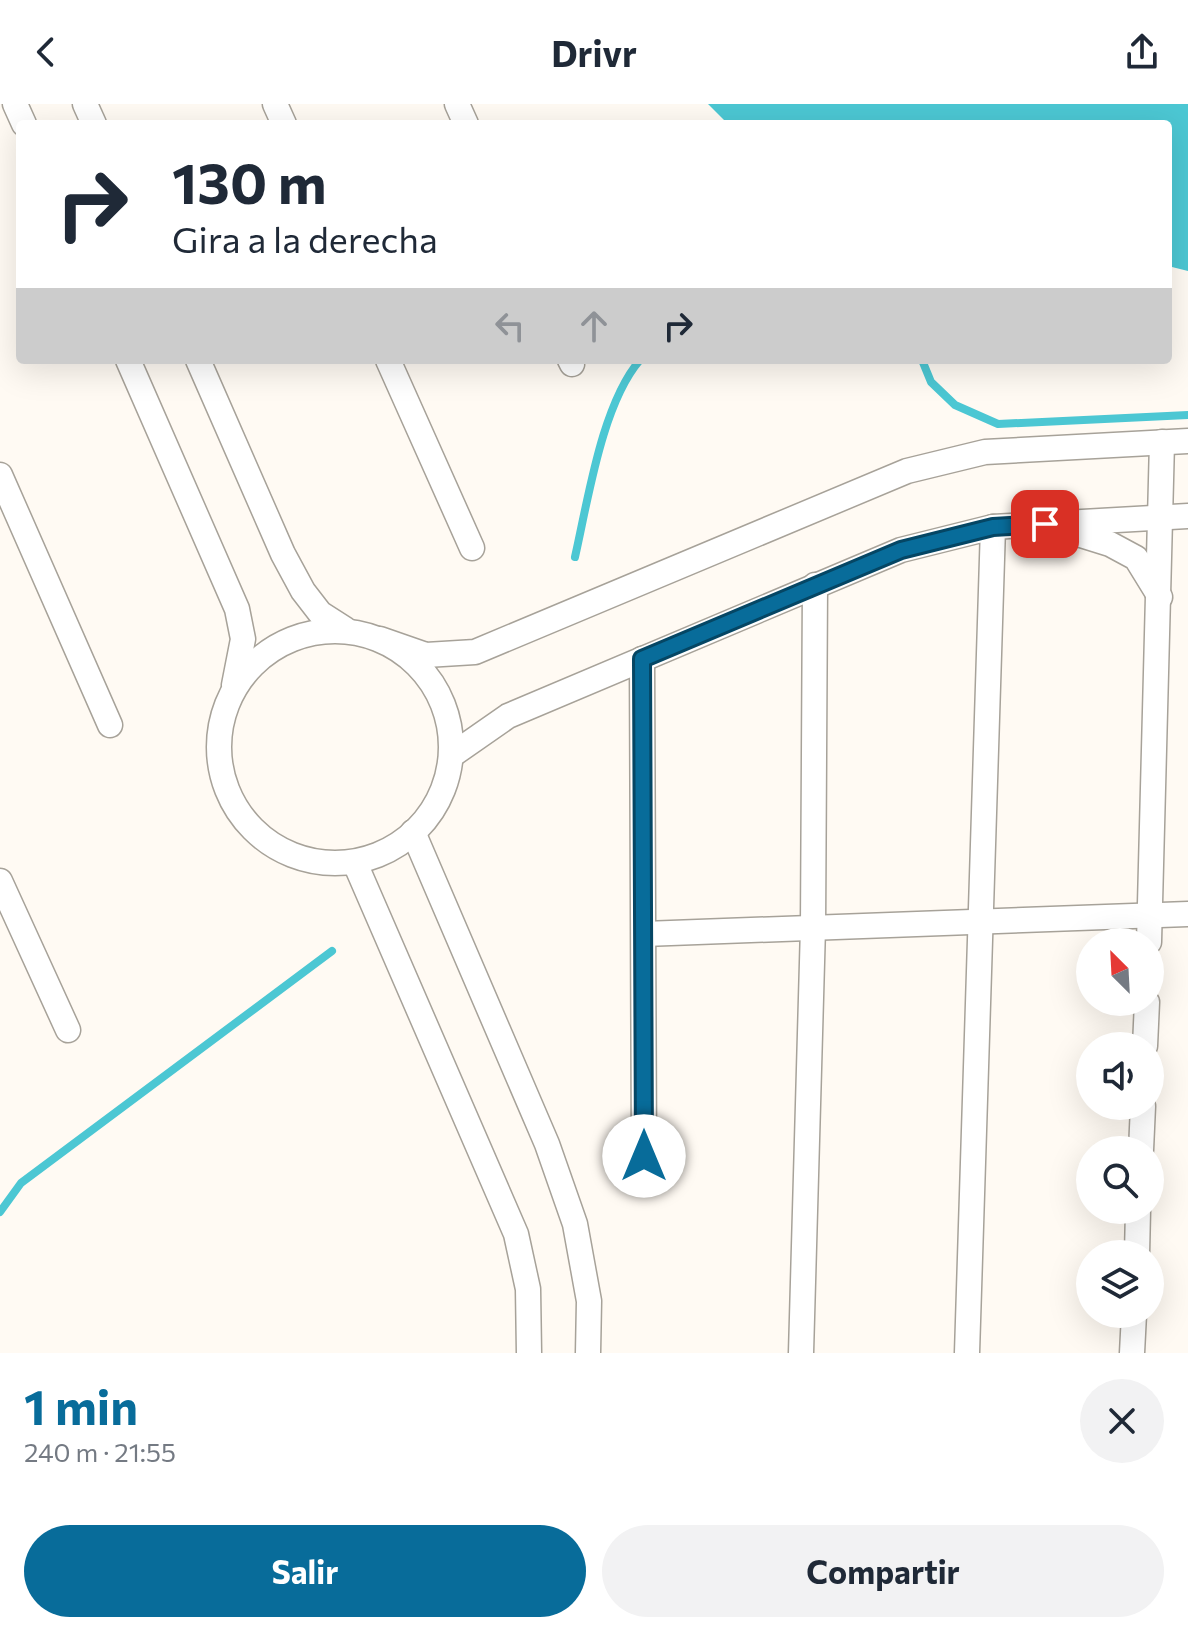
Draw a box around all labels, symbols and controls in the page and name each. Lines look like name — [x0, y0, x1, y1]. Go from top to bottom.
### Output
icon: back — [24, 30, 68, 74]
text: Drivr — [551, 30, 637, 74]
icon: share — [1120, 30, 1164, 74]
text: 130 m — [172, 147, 327, 216]
icon: right — [40, 152, 144, 256]
text: Gira a la derecha — [172, 216, 438, 260]
icon: left — [488, 304, 532, 348]
icon: ahead — [572, 304, 616, 348]
icon: right — [656, 304, 700, 348]
pin — [1011, 490, 1079, 558]
icon: arrive — [1023, 502, 1067, 546]
north arrow — [1076, 928, 1164, 1016]
map controls — [1076, 928, 1164, 1328]
button: sound — [1076, 1032, 1164, 1120]
position arrow — [602, 1114, 686, 1198]
button: search — [1076, 1136, 1164, 1224]
button: layers — [1076, 1240, 1164, 1328]
text: 1 min — [24, 1376, 138, 1435]
button: close — [1080, 1379, 1164, 1463]
text: 240 m · 21:55 — [24, 1436, 176, 1467]
button: Salir — [24, 1525, 586, 1617]
button: Compartir — [602, 1525, 1164, 1617]

